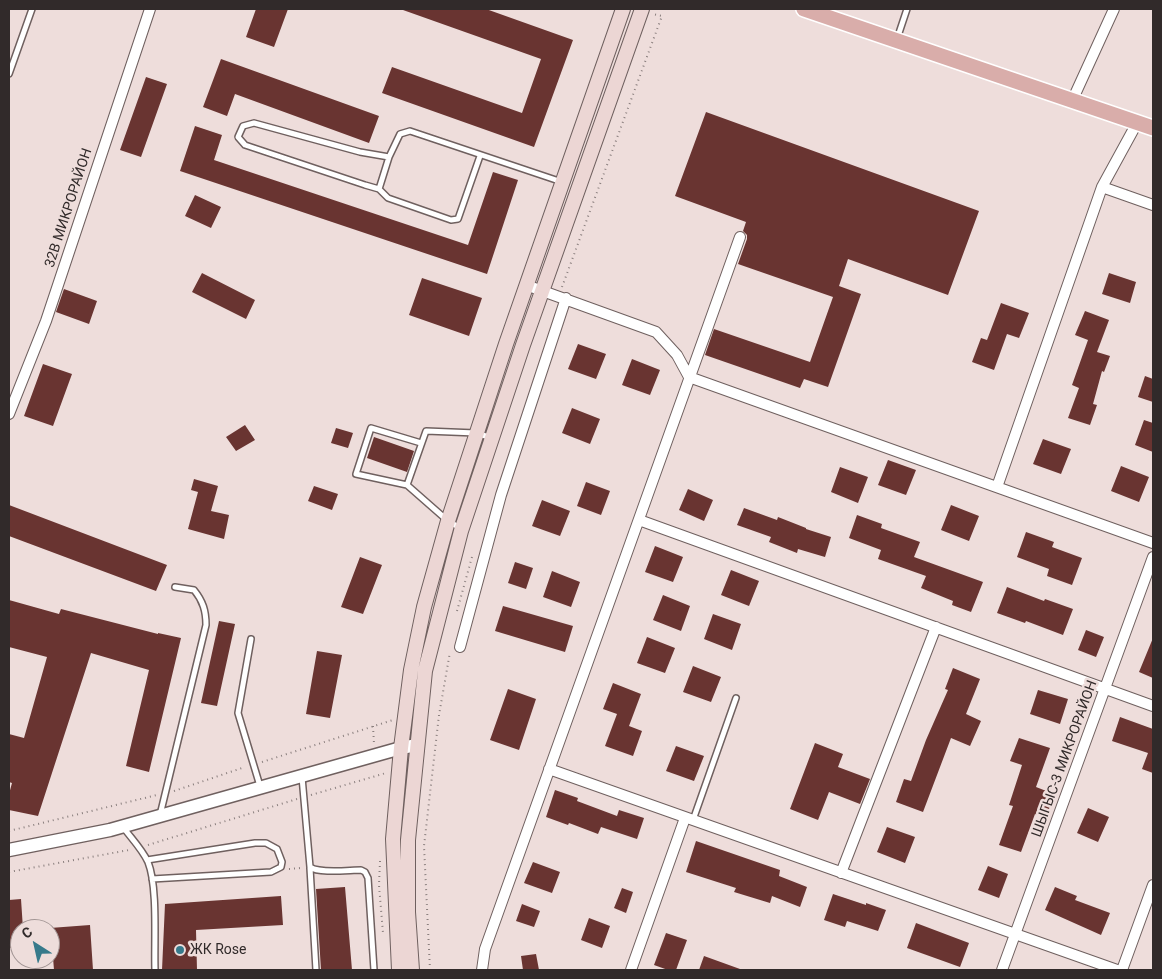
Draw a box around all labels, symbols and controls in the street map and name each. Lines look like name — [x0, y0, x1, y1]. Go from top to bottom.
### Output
street label: 32В МИКРОРАЙОН — [42, 146, 96, 270]
street label: ШЫГЫС-3 МИКРОРАЙОН — [1029, 678, 1101, 840]
north arrow — [10, 919, 60, 969]
text: С — [19, 923, 35, 942]
place label: ЖК Rose — [190, 942, 246, 958]
marker: ЖК Rose — [174, 944, 186, 956]

